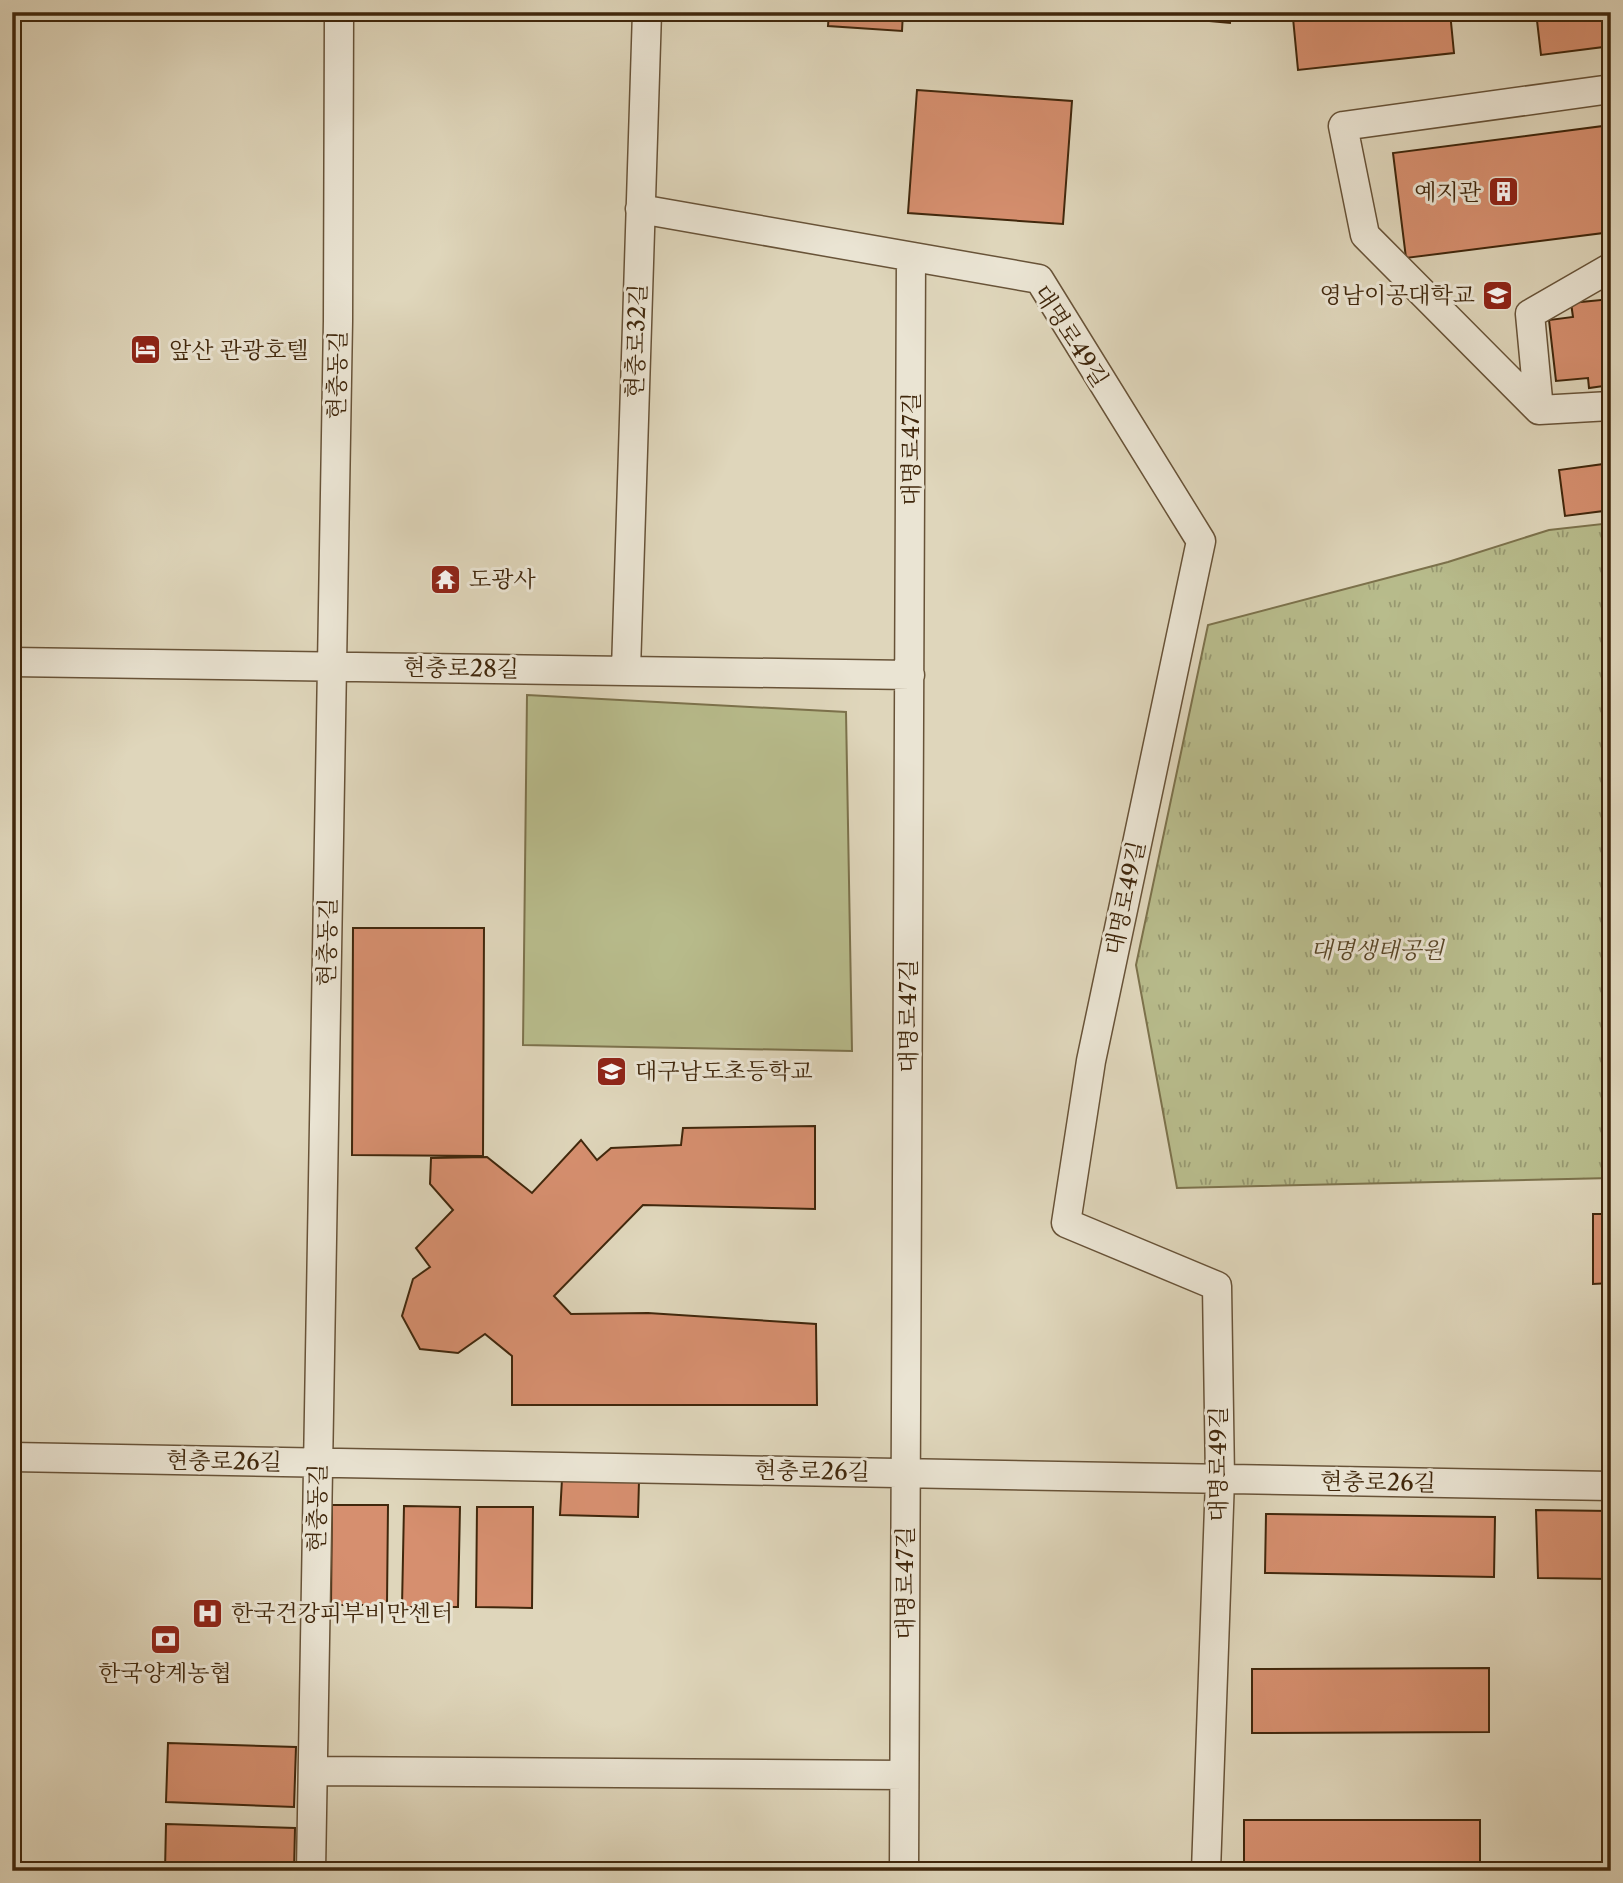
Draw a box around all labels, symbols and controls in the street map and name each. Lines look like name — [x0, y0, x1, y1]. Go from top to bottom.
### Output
building icon: 예지관 — [1487, 175, 1521, 209]
place label: 예지관 — [1414, 178, 1482, 206]
school or university icon: 영남이공대학교 — [1481, 278, 1515, 312]
street label: 대명로49길 — [1028, 280, 1114, 392]
place label: 영남이공대학교 — [1319, 281, 1475, 309]
street label: 현충로32길 — [620, 283, 652, 399]
street label: 현충동길 — [322, 330, 352, 420]
hotel icon: 앞산 관광호텔 — [129, 333, 163, 367]
place label: 앞산 관광호텔 — [169, 336, 308, 364]
street label: 대명로47길 — [897, 392, 925, 506]
temple icon: 도광사 — [429, 562, 463, 596]
place label: 도광사 — [469, 565, 536, 593]
street label: 현충로28길 — [403, 653, 519, 683]
street label: 대명로49길 — [1099, 839, 1151, 957]
street label: 현충동길 — [312, 897, 342, 987]
park label: 대명생태공원 — [1310, 936, 1445, 964]
street label: 대명로47길 — [894, 959, 922, 1073]
school or university icon: 대구남도초등학교 — [595, 1054, 629, 1088]
place label: 대구남도초등학교 — [635, 1057, 813, 1085]
street label: 대명로49길 — [1204, 1406, 1232, 1522]
street label: 현충로26길 — [166, 1446, 282, 1476]
street label: 현충로26길 — [754, 1456, 870, 1486]
street label: 현충동길 — [302, 1463, 332, 1553]
street label: 현충로26길 — [1320, 1467, 1436, 1497]
street label: 대명로47길 — [891, 1526, 919, 1640]
hospital icon: 한국건강피부비만센터 — [191, 1596, 225, 1630]
place label: 한국건강피부비만센터 — [231, 1599, 453, 1627]
bank icon: 한국양계농협 — [148, 1622, 182, 1656]
place label: 한국양계농협 — [98, 1659, 232, 1687]

